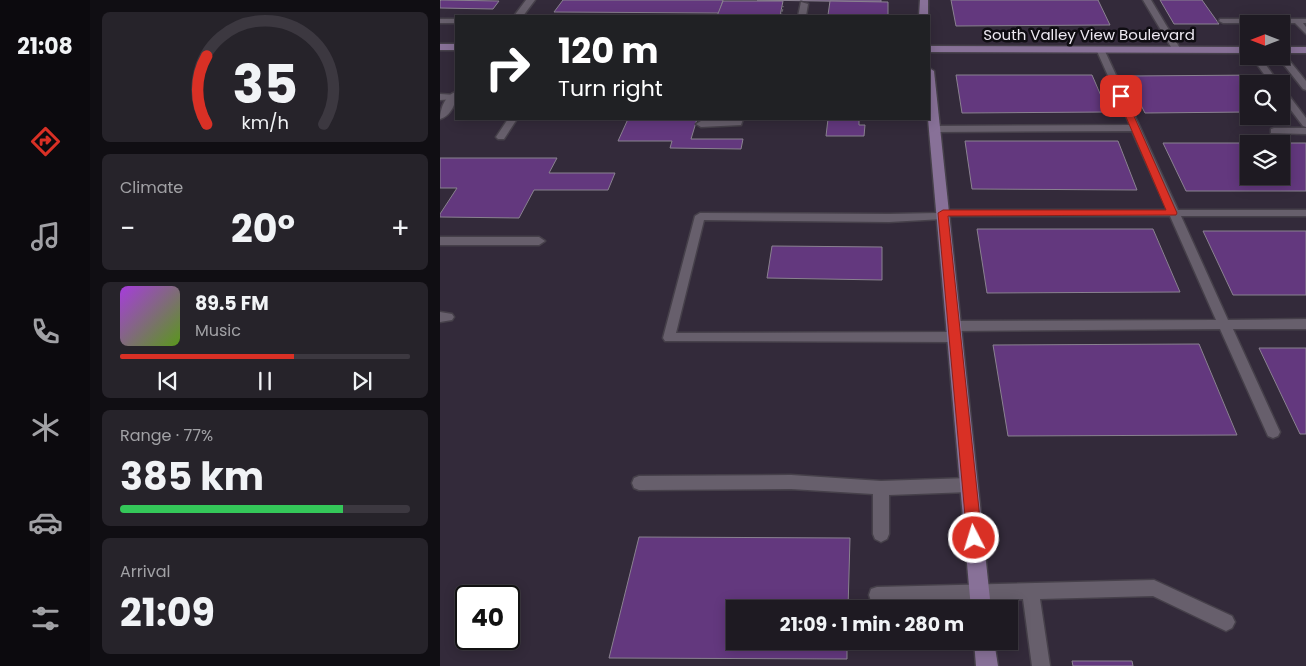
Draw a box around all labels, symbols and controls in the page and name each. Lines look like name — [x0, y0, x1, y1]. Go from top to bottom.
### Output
north arrow — [1240, 15, 1290, 65]
map controls — [1240, 15, 1290, 185]
street label: South Valley View Boulevard — [983, 24, 1195, 45]
text: 120 m — [558, 26, 658, 75]
text: 21:08 — [17, 31, 73, 62]
icon: right — [475, 35, 540, 100]
text: 35 — [232, 48, 298, 121]
text: Turn right — [558, 73, 663, 104]
pin — [1100, 75, 1142, 117]
button: search — [1240, 75, 1290, 125]
icon: arrive — [1107, 82, 1135, 110]
text: km/h — [241, 110, 289, 135]
icon: directions — [28, 124, 63, 159]
button: layers — [1240, 135, 1290, 185]
text: Climate — [120, 176, 183, 199]
text: 20° — [231, 202, 295, 255]
text: − — [120, 209, 135, 248]
text: + — [391, 209, 410, 248]
icon: music — [28, 219, 63, 254]
text: 89.5 FM — [195, 290, 269, 317]
icon: phone — [28, 314, 63, 349]
text: Music — [195, 319, 241, 342]
icon: previous — [154, 367, 182, 395]
icon: pause — [251, 367, 279, 395]
icon: next — [348, 367, 376, 395]
icon: climate — [28, 410, 63, 445]
text: Range · 77% — [120, 424, 213, 447]
text: 385 km — [120, 450, 264, 503]
icon: car — [28, 505, 63, 540]
position arrow — [947, 511, 999, 563]
text: Arrival — [120, 560, 170, 583]
speed limit sign: 40 — [455, 585, 520, 650]
text: 21:09 — [120, 586, 215, 639]
icon: filters — [28, 601, 63, 636]
text: 21:09 · 1 min · 280 m — [780, 611, 964, 638]

